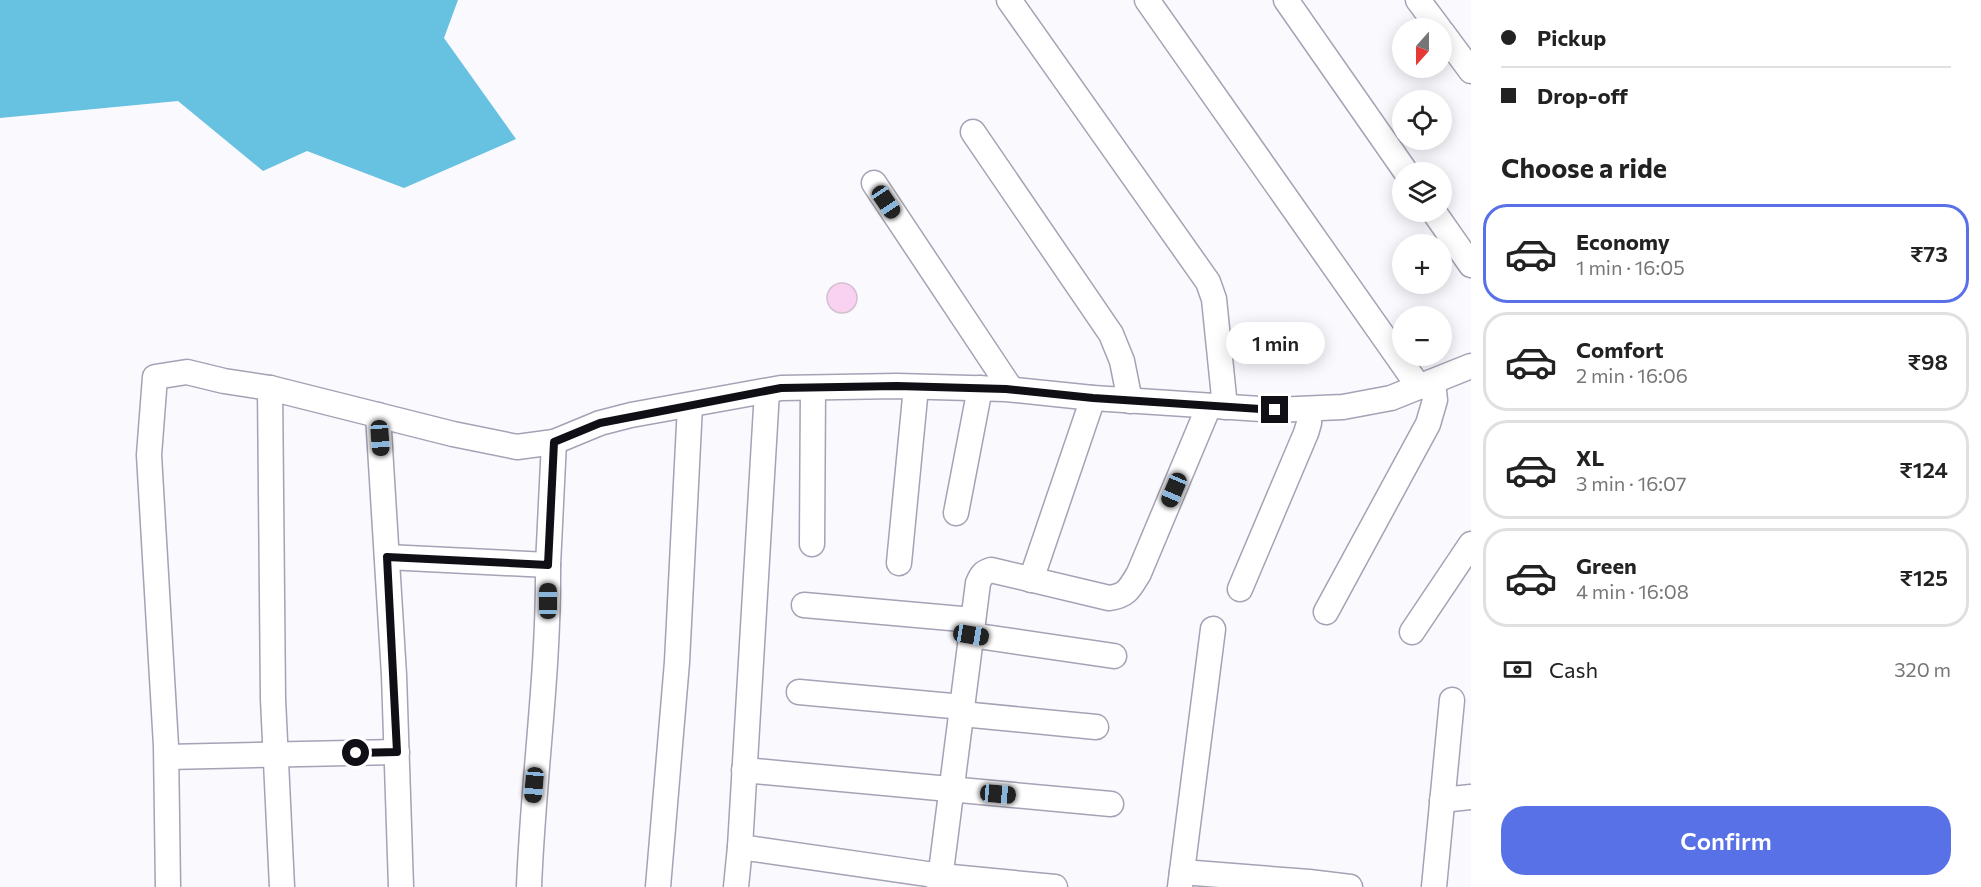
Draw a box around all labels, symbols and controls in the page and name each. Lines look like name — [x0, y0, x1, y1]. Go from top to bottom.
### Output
north arrow — [1392, 18, 1452, 78]
map controls — [1392, 18, 1452, 366]
text: Pickup — [1537, 24, 1606, 51]
text: Drop-off — [1537, 82, 1628, 109]
button: locate — [1392, 90, 1452, 150]
text: Choose a ride — [1501, 151, 1667, 184]
button: layers — [1392, 162, 1452, 222]
car — [868, 182, 904, 222]
icon: car — [1504, 227, 1558, 281]
text: Economy — [1576, 228, 1670, 255]
button: + — [1392, 234, 1452, 294]
text: ₹73 — [1910, 240, 1948, 267]
text: 1 min · 16:05 — [1576, 255, 1685, 279]
button: − — [1392, 306, 1452, 366]
callout: 1 min — [1226, 323, 1324, 365]
text: 1 min — [1252, 331, 1299, 355]
icon: car — [1504, 335, 1558, 389]
text: Comfort — [1576, 336, 1664, 363]
text: ₹98 — [1908, 348, 1948, 375]
text: 2 min · 16:06 — [1576, 363, 1688, 387]
route end — [1261, 396, 1288, 423]
car — [370, 419, 390, 457]
icon: car — [1504, 443, 1558, 497]
text: XL — [1576, 444, 1604, 471]
text: ₹124 — [1899, 456, 1948, 483]
car — [1159, 470, 1189, 510]
text: 3 min · 16:07 — [1576, 471, 1687, 495]
icon: car — [1504, 551, 1558, 605]
text: Green — [1576, 552, 1637, 579]
text: ₹125 — [1900, 564, 1948, 591]
text: 4 min · 16:08 — [1576, 579, 1689, 603]
car — [539, 583, 557, 619]
car — [952, 623, 990, 647]
icon: cash — [1501, 653, 1534, 686]
text: Cash — [1549, 656, 1598, 683]
text: 320 m — [1894, 657, 1951, 681]
route start — [342, 739, 369, 766]
car — [523, 766, 545, 804]
car — [979, 783, 1017, 805]
button: Confirm — [1501, 806, 1951, 875]

